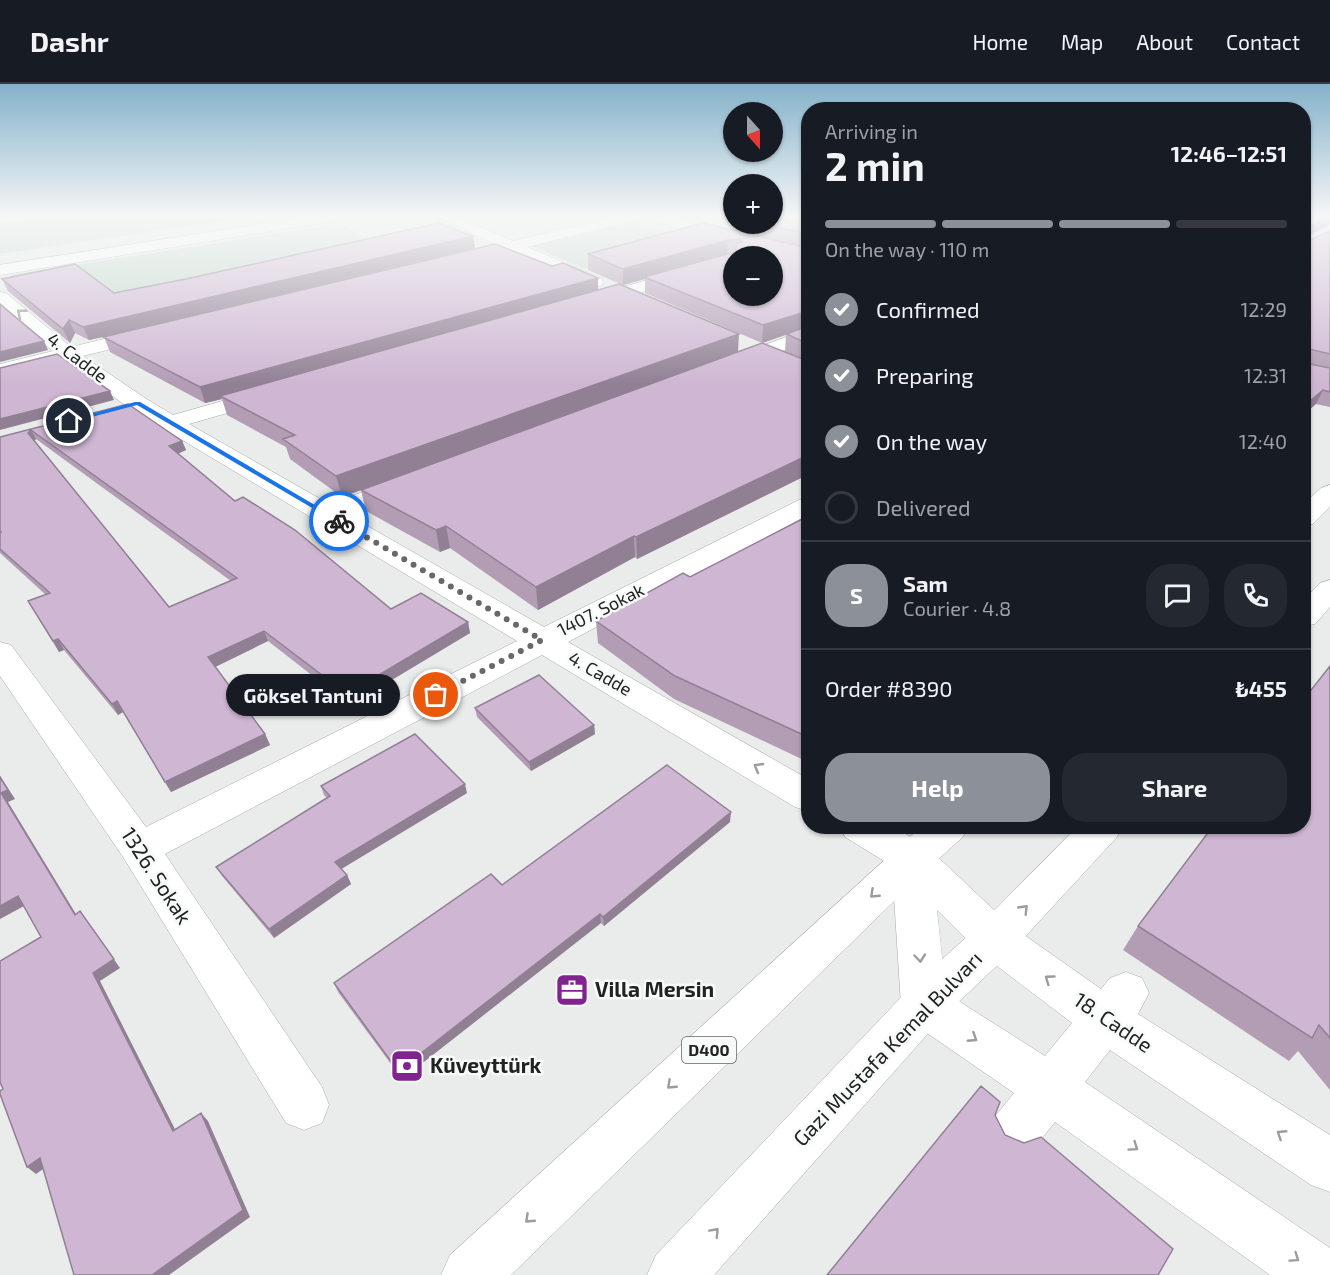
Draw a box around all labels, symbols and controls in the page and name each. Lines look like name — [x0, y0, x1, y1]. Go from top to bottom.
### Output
text: Dashr — [30, 24, 109, 58]
text: Home — [972, 29, 1028, 54]
text: Map — [1061, 29, 1103, 54]
text: About — [1136, 29, 1193, 54]
text: Contact — [1226, 29, 1300, 54]
north arrow — [723, 102, 783, 162]
map controls — [723, 102, 783, 306]
text: Arriving in — [825, 119, 918, 143]
text: 12:46–12:51 — [1171, 140, 1287, 166]
text: 2 min — [825, 142, 925, 189]
button: + — [723, 174, 783, 234]
text: On the way · 110 m — [825, 237, 989, 261]
button: − — [723, 246, 783, 306]
icon: check — [825, 293, 858, 326]
text: Confirmed — [876, 296, 980, 322]
text: 12:29 — [1240, 297, 1287, 321]
one-way arrow — [16, 310, 27, 321]
street label: 4. Cadde — [43, 327, 112, 387]
icon: check — [825, 359, 858, 392]
text: Preparing — [876, 362, 974, 388]
text: 12:31 — [1244, 363, 1287, 387]
pin — [43, 395, 94, 446]
icon: home — [52, 404, 85, 437]
icon: check — [825, 425, 858, 458]
text: On the way — [876, 428, 987, 454]
text: 12:40 — [1239, 429, 1287, 453]
courier — [309, 491, 369, 551]
text: Delivered — [876, 494, 971, 520]
icon: bike — [323, 505, 356, 538]
button: chat — [1146, 564, 1209, 627]
button: phone — [1224, 564, 1287, 627]
text: Sam — [903, 570, 948, 596]
street label: 1407. Sokak — [554, 578, 647, 640]
text: S — [850, 582, 863, 608]
text: Courier · 4.8 — [903, 596, 1011, 620]
street label: 4. Cadde — [565, 646, 636, 700]
pin — [410, 669, 461, 720]
callout: Göksel Tantuni — [226, 674, 400, 716]
text: Order #8390 — [825, 675, 953, 701]
text: ₺455 — [1236, 675, 1287, 701]
icon: bag — [419, 678, 452, 711]
text: Göksel Tantuni — [243, 683, 383, 707]
button: Help — [825, 753, 1050, 822]
button: Share — [1062, 753, 1287, 822]
one-way arrow — [754, 763, 764, 775]
street label: 1326. Sokak — [117, 822, 198, 928]
one-way arrow — [871, 887, 881, 898]
one-way arrow — [1016, 905, 1027, 916]
street label: Gazi Mustafa Kemal Bulvarı — [787, 945, 987, 1150]
one-way arrow — [914, 954, 927, 963]
office icon: Villa Mersin — [554, 972, 590, 1008]
one-way arrow — [1045, 975, 1056, 986]
place label: Villa Mersin — [595, 976, 714, 1001]
street label: 18. Cadde — [1070, 986, 1158, 1057]
one-way arrow — [967, 1030, 977, 1042]
road number: D400 — [682, 1037, 736, 1063]
bank icon: Küveyttürk — [389, 1048, 425, 1084]
place label: Küveyttürk — [430, 1052, 542, 1078]
one-way arrow — [668, 1078, 678, 1089]
one-way arrow — [1277, 1130, 1288, 1141]
one-way arrow — [1128, 1140, 1139, 1151]
one-way arrow — [526, 1212, 536, 1223]
one-way arrow — [708, 1228, 719, 1239]
one-way arrow — [1288, 1251, 1299, 1262]

